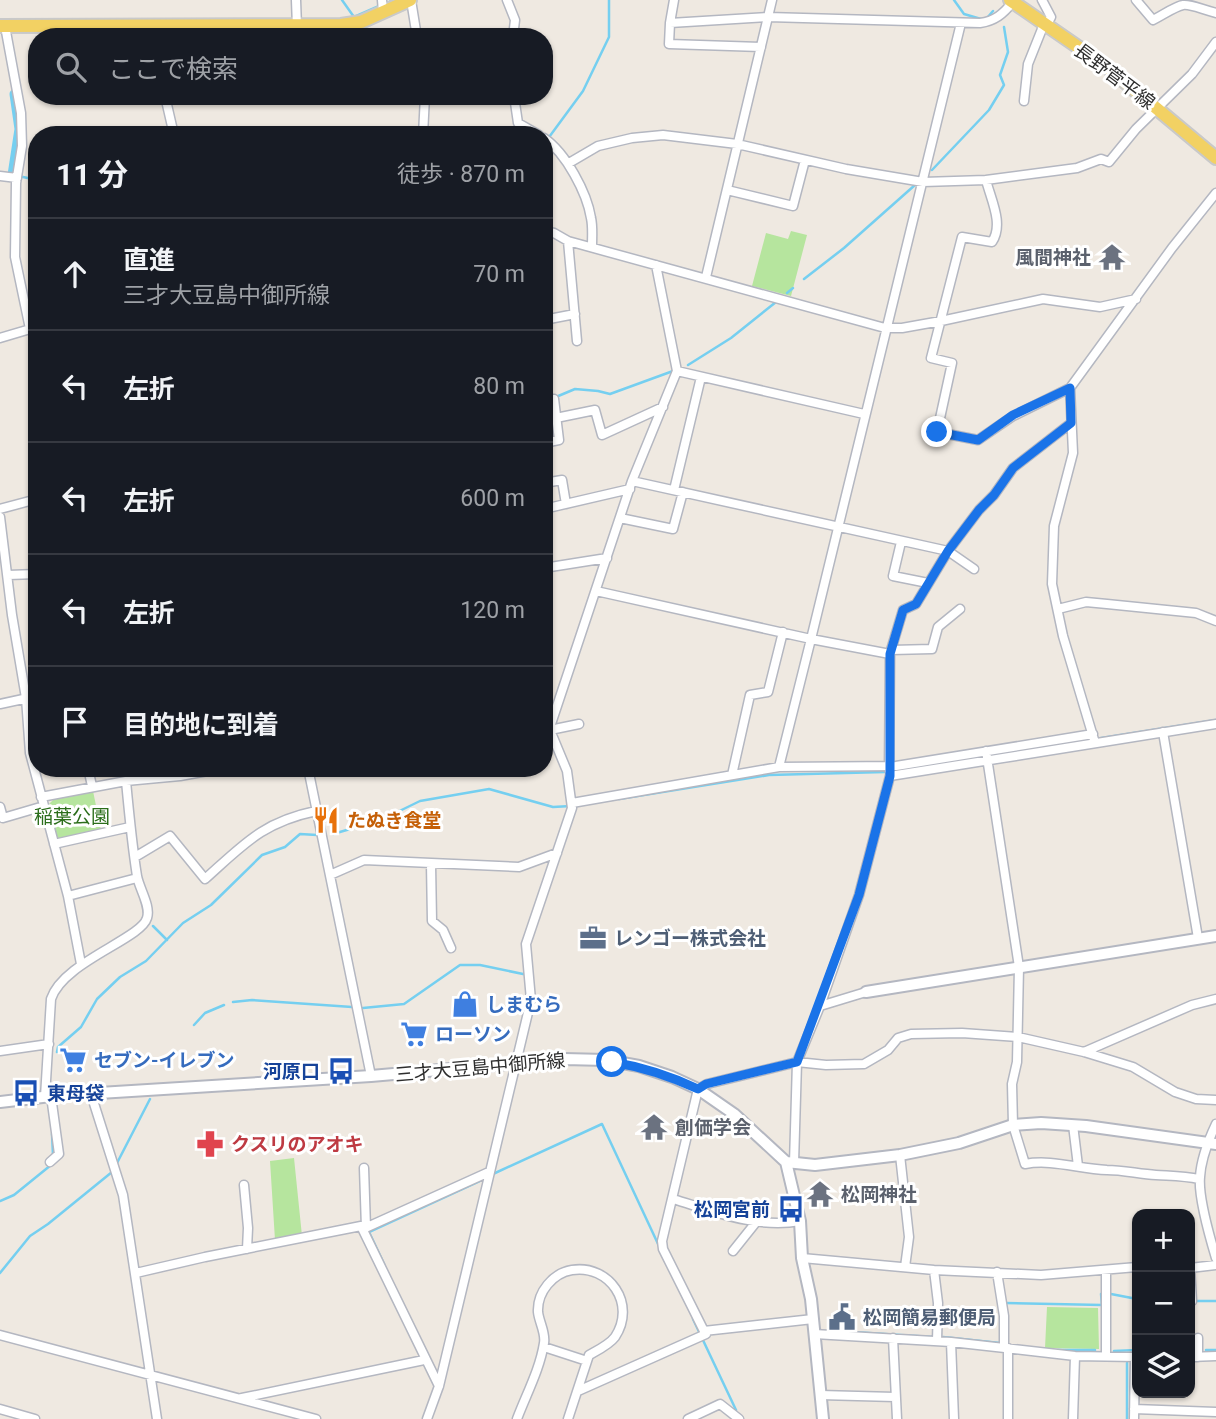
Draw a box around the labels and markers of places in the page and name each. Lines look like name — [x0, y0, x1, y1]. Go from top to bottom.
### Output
temple icon: 風間神社 — [1097, 242, 1127, 272]
place label: 風間神社 — [1015, 246, 1091, 269]
restaurant icon: たぬき食堂 — [311, 805, 341, 835]
place label: たぬき食堂 — [347, 809, 442, 832]
office icon: レンゴー株式会社 — [578, 923, 608, 953]
place label: レンゴー株式会社 — [614, 927, 766, 950]
shop icon: しまむら — [450, 989, 480, 1019]
place label: しまむら — [486, 993, 562, 1016]
supermarket icon: ローソン — [399, 1019, 429, 1049]
place label: ローソン — [435, 1023, 511, 1046]
supermarket icon: セブン-イレブン — [58, 1045, 88, 1075]
place label: セブン-イレブン — [94, 1049, 235, 1072]
bus stop icon: 河原口 — [326, 1056, 356, 1086]
place label: 河原口 — [263, 1060, 320, 1083]
bus stop icon: 東母袋 — [11, 1078, 41, 1108]
place label: 東母袋 — [47, 1082, 104, 1105]
temple icon: 創価学会 — [639, 1112, 669, 1142]
place label: 創価学会 — [675, 1116, 751, 1139]
pharmacy icon: クスリのアオキ — [195, 1129, 225, 1159]
place label: クスリのアオキ — [231, 1133, 363, 1156]
temple icon: 松岡神社 — [805, 1179, 835, 1209]
place label: 松岡神社 — [841, 1183, 917, 1206]
bus stop icon: 松岡宮前 — [776, 1194, 806, 1224]
place label: 松岡宮前 — [694, 1198, 770, 1221]
public building icon: 松岡簡易郵便局 — [827, 1302, 857, 1332]
place label: 松岡簡易郵便局 — [863, 1306, 996, 1329]

